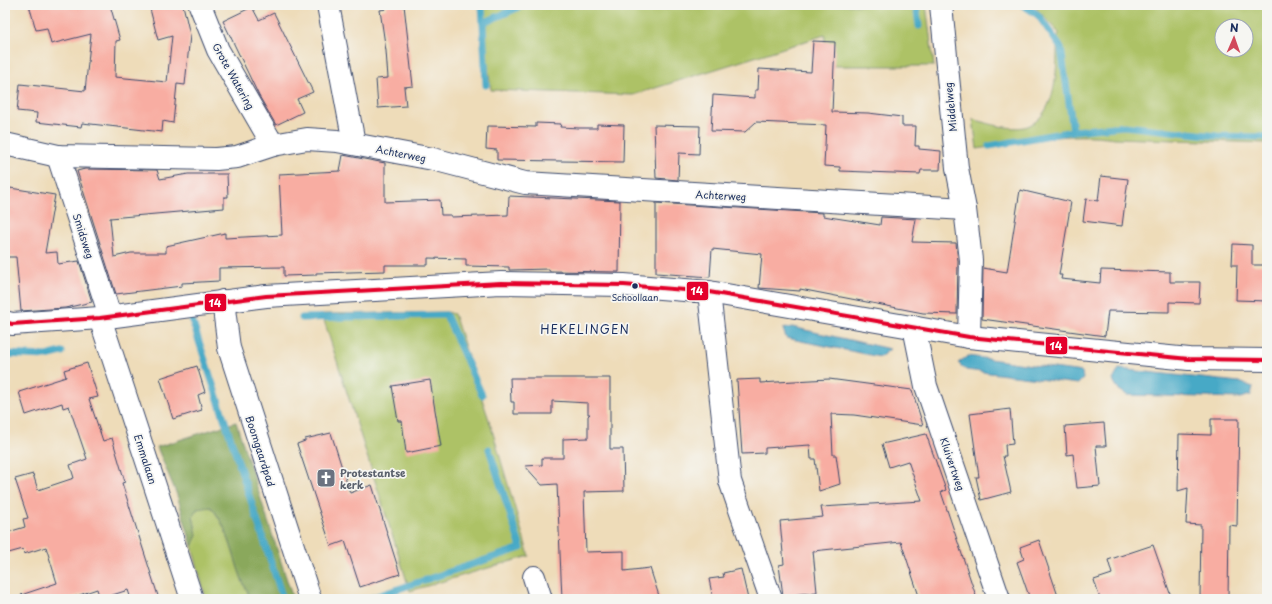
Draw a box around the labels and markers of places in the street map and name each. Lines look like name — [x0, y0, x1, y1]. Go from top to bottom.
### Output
marker: Schoollaan — [630, 281, 640, 291]
place label: Schoollaan — [611, 290, 659, 304]
place label: Protestantse kerk — [340, 465, 406, 492]
church icon: Protestantse kerk — [315, 467, 337, 489]

